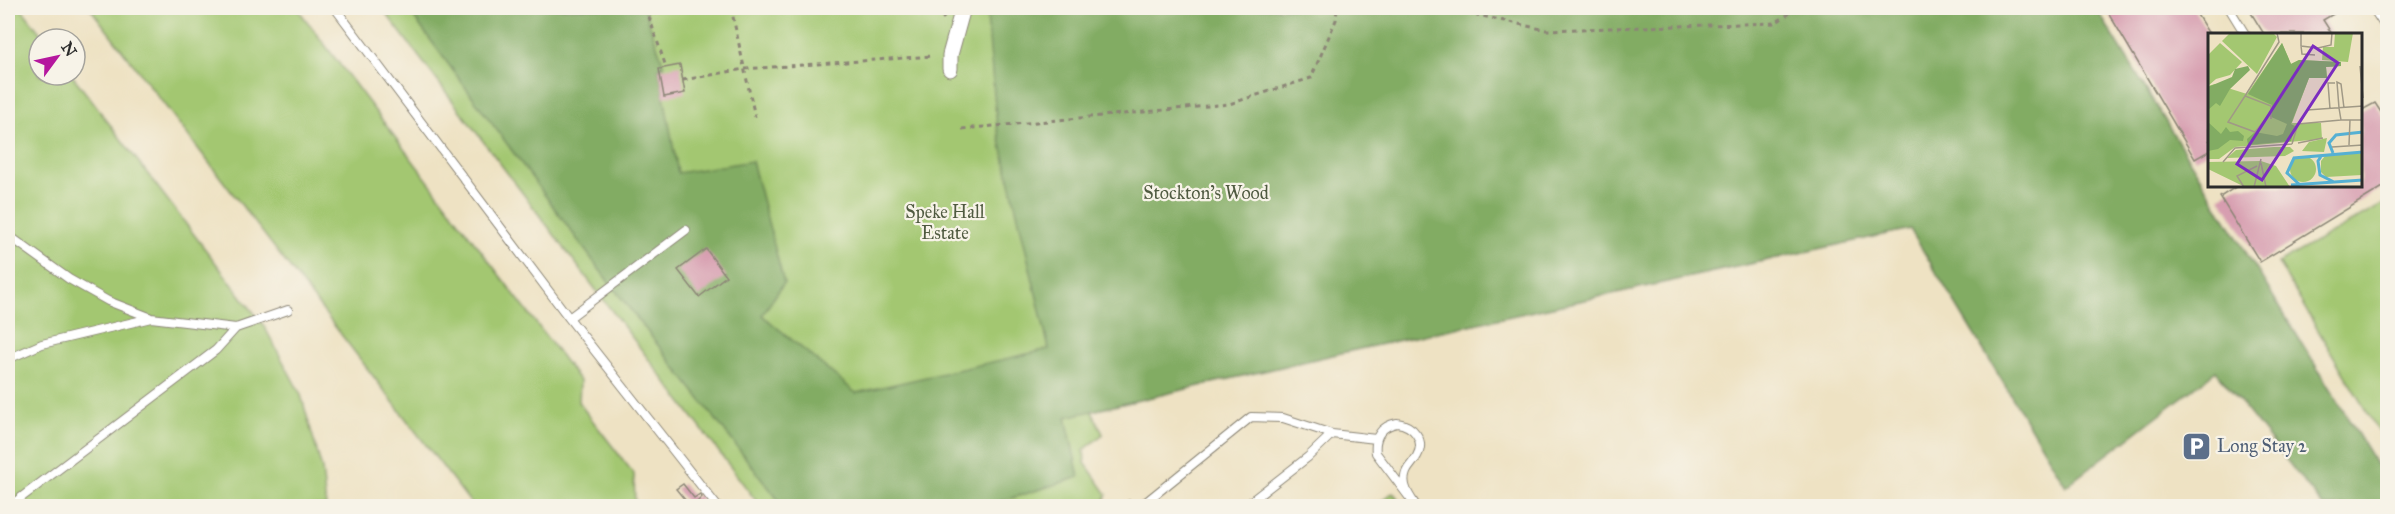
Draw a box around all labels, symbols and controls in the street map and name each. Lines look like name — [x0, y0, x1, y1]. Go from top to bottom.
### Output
north arrow — [27, 27, 87, 87]
inset map — [2208, 33, 2362, 188]
text: N — [57, 38, 81, 60]
park label: Stockton's Wood — [1143, 182, 1269, 204]
park label: Speke Hall Estate — [905, 201, 985, 244]
parking icon: Long Stay 2 — [2180, 430, 2212, 462]
place label: Long Stay 2 — [2217, 435, 2307, 458]

